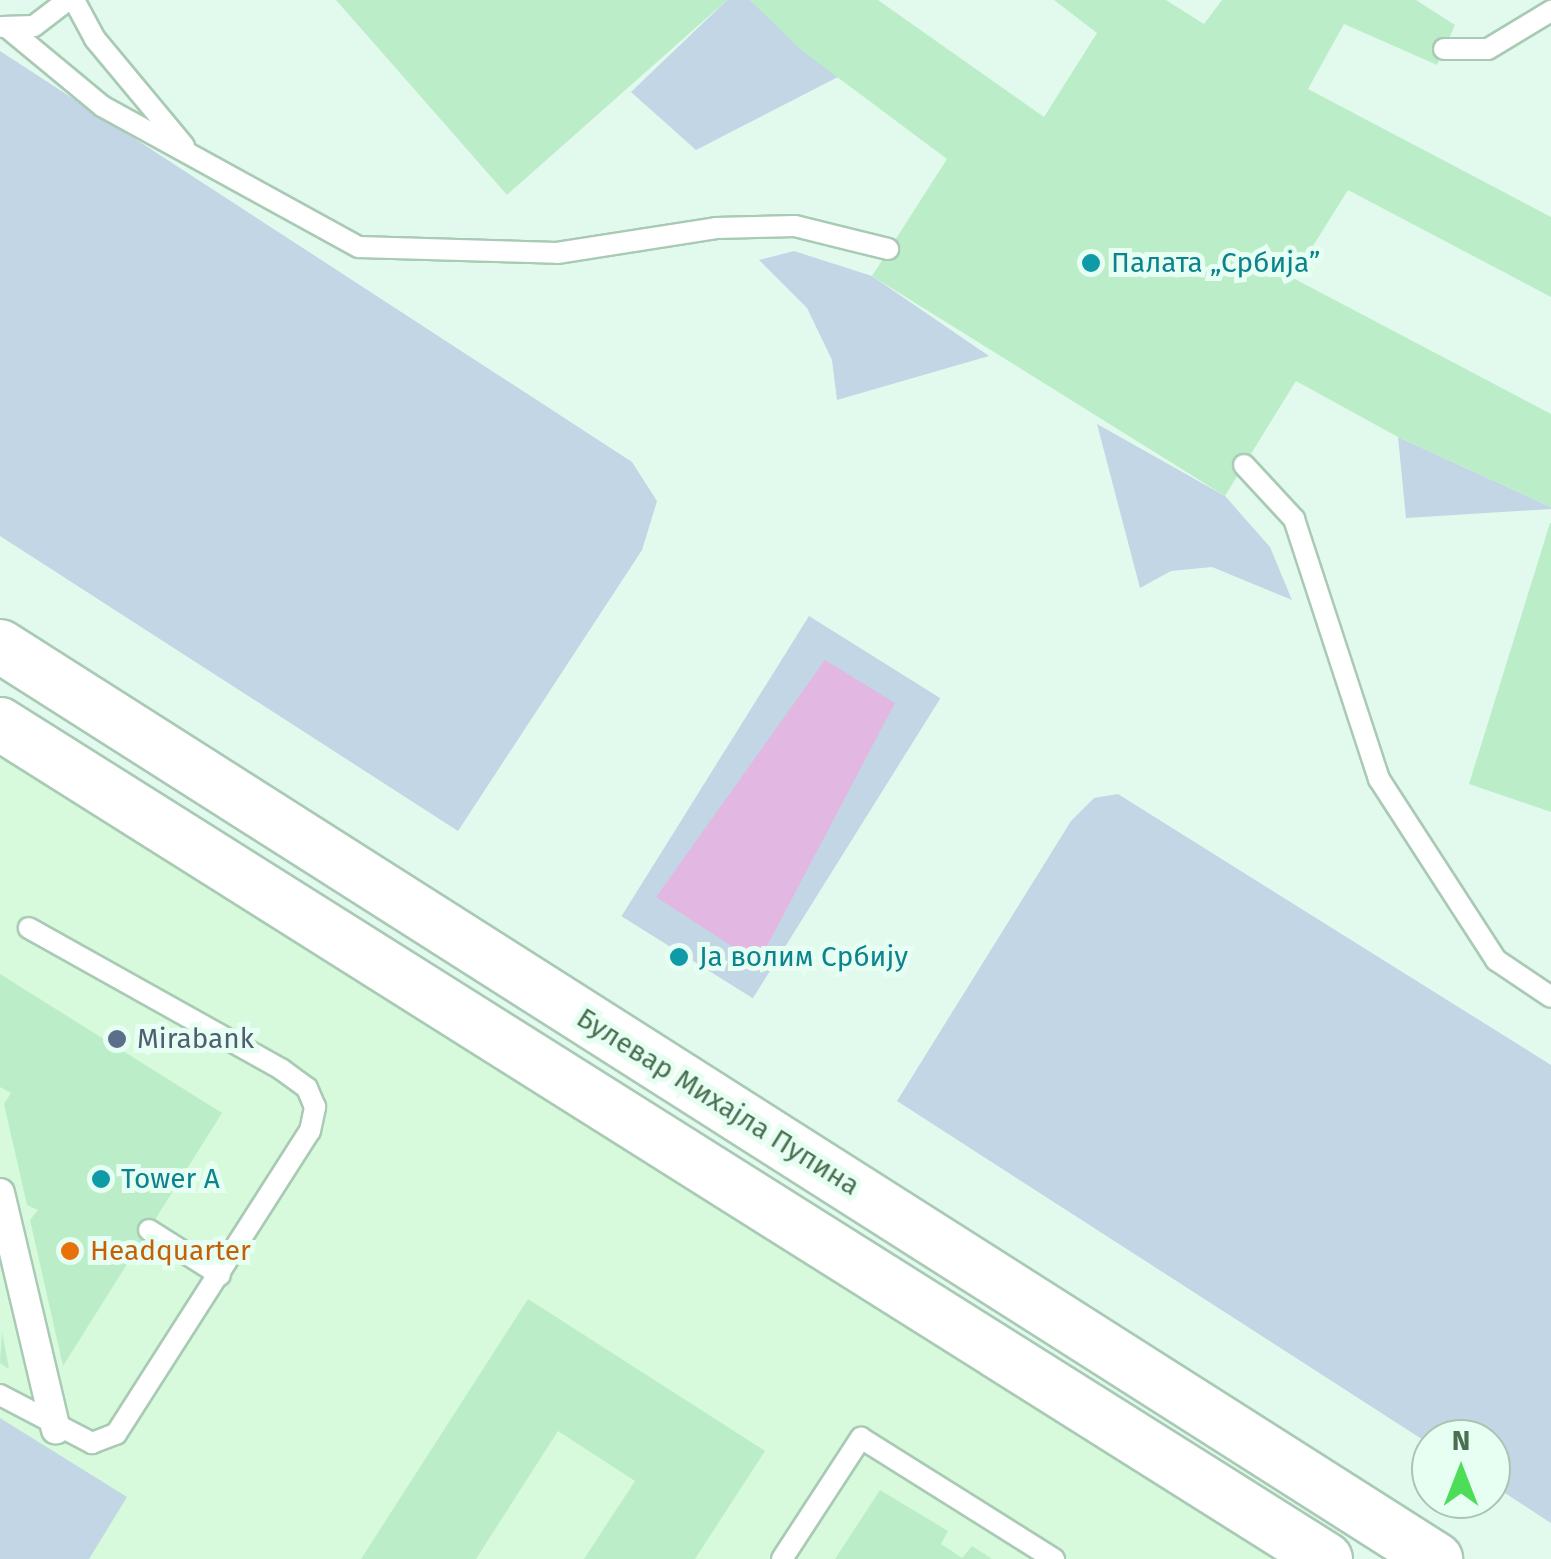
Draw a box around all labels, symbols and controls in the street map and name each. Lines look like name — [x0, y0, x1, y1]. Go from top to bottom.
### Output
place label: Палата „Србија” — [1111, 246, 1320, 280]
marker: Палата „Србија” — [1080, 252, 1102, 274]
place label: Ја волим Србију — [699, 940, 908, 974]
marker: Ја волим Србију — [668, 946, 690, 968]
street label: Булевар Михајла Пупина — [570, 1001, 866, 1203]
place label: Mirabank — [137, 1022, 254, 1056]
marker: Mirabank — [106, 1028, 128, 1050]
place label: Tower A — [121, 1162, 220, 1196]
marker: Tower A — [90, 1168, 112, 1190]
place label: Headquarter — [90, 1234, 251, 1268]
marker: Headquarter — [59, 1240, 81, 1262]
north arrow — [1411, 1419, 1511, 1519]
text: N — [1452, 1424, 1470, 1457]

